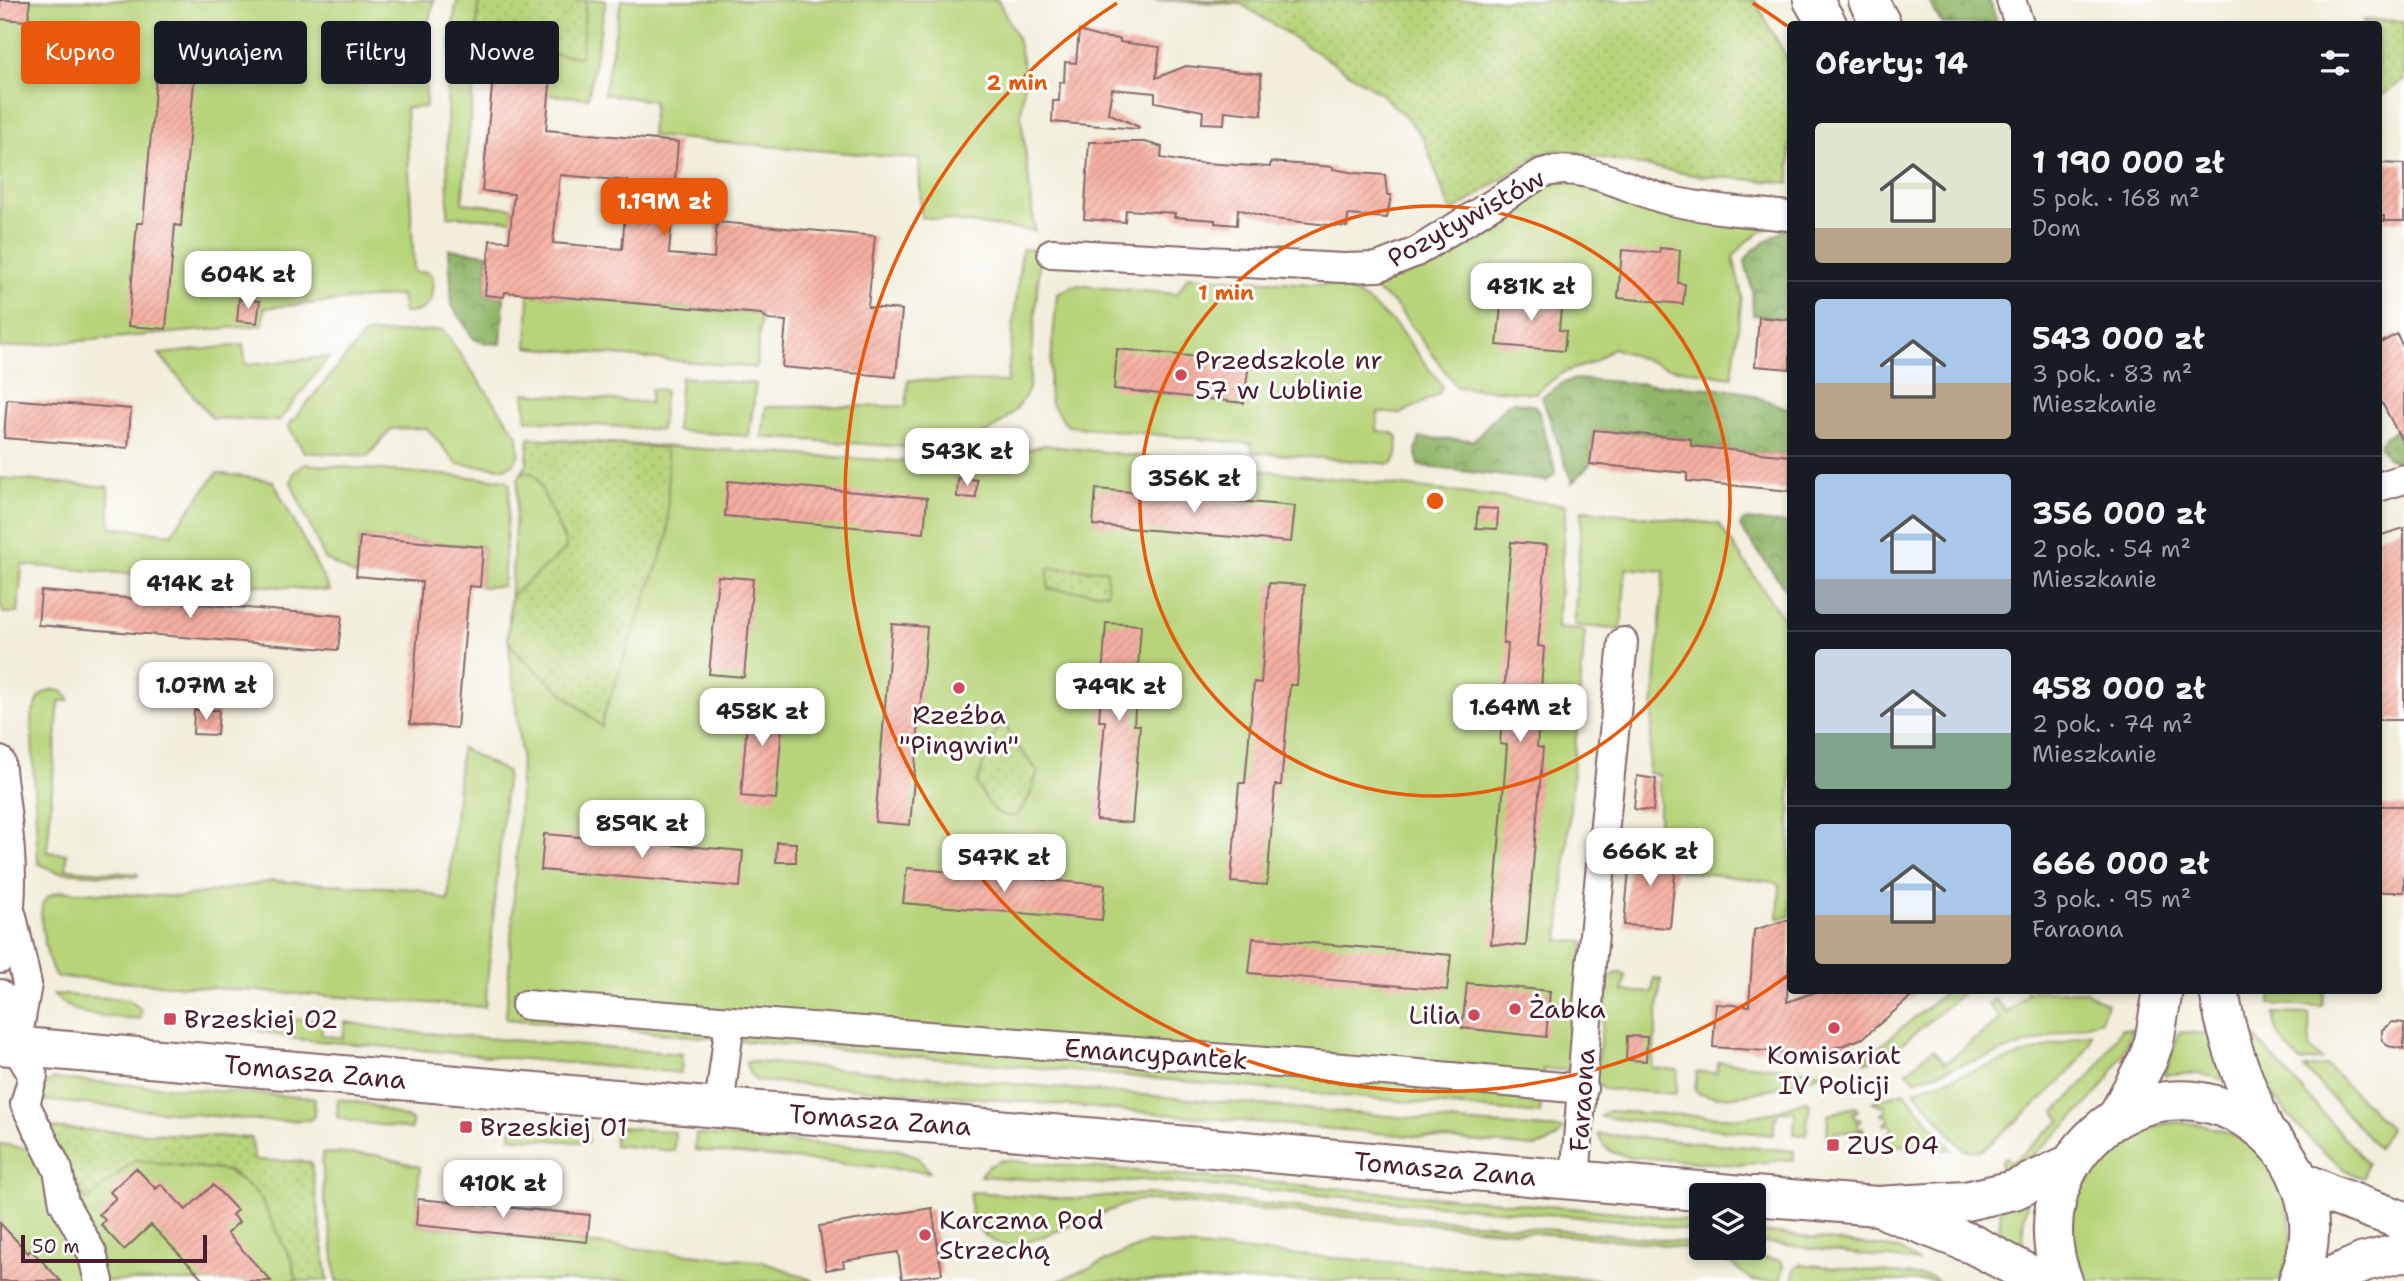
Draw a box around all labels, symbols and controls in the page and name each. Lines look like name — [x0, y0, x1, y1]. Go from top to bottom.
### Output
chip: Kupno — [21, 21, 140, 84]
chip: Wynajem — [154, 21, 307, 84]
chip: Filtry — [321, 21, 431, 84]
chip: Nowe — [445, 21, 559, 84]
text: Oferty: 14 — [1815, 43, 1968, 84]
icon: filters — [2316, 44, 2354, 82]
text: 2 min — [986, 69, 1048, 97]
text: 1 190 000 zł — [2032, 142, 2225, 183]
icon: home — [1871, 151, 1955, 235]
street label: Pozytywistów — [1381, 160, 1551, 275]
pin: 1.19M zł — [592, 178, 736, 238]
text: 5 pok. · 168 m² — [2032, 183, 2200, 213]
text: 1.19M zł — [617, 186, 711, 216]
text: Dom — [2032, 213, 2081, 243]
pin: 604K zł — [183, 252, 313, 311]
text: 604K zł — [201, 259, 295, 289]
pin: 481K zł — [1466, 264, 1596, 323]
text: 481K zł — [1487, 271, 1575, 301]
text: 1 min — [1198, 279, 1254, 307]
text: 543 000 zł — [2032, 318, 2205, 359]
icon: home — [1871, 327, 1955, 411]
place label: Przedszkole nr 57 w Lublinie — [1195, 342, 1383, 407]
text: 3 pok. · 83 m² — [2032, 359, 2192, 389]
marker: Przedszkole nr 57 w Lublinie — [1173, 367, 1189, 383]
text: Mieszkanie — [2032, 389, 2157, 419]
pin: 543K zł — [902, 428, 1032, 488]
text: 543K zł — [921, 436, 1013, 466]
pin: 356K zł — [1129, 456, 1259, 515]
text: 356K zł — [1147, 463, 1241, 493]
centre of rings — [1423, 489, 1447, 513]
text: 356 000 zł — [2032, 493, 2206, 534]
icon: home — [1871, 502, 1955, 586]
text: 2 pok. · 54 m² — [2032, 534, 2191, 564]
pin: 414K zł — [125, 560, 255, 620]
text: Mieszkanie — [2032, 564, 2157, 594]
text: 414K zł — [146, 568, 234, 598]
pin: 1.07M zł — [134, 662, 278, 722]
pin: 749K zł — [1054, 664, 1184, 723]
text: 458 000 zł — [2032, 668, 2205, 709]
text: 1.07M zł — [155, 670, 257, 700]
text: 749K zł — [1072, 671, 1166, 701]
icon: home — [1871, 677, 1955, 761]
marker: Rzeźba "Pingwin" — [951, 680, 967, 696]
pin: 1.64M zł — [1448, 684, 1592, 744]
pin: 458K zł — [697, 688, 827, 748]
text: 1.64M zł — [1469, 692, 1571, 722]
text: 458K zł — [716, 696, 808, 726]
place label: Rzeźba "Pingwin" — [899, 697, 1019, 762]
text: 2 pok. · 74 m² — [2032, 709, 2193, 739]
text: Mieszkanie — [2032, 739, 2157, 769]
pin: 859K zł — [577, 800, 707, 860]
text: 859K zł — [596, 808, 688, 838]
pin: 666K zł — [1585, 828, 1715, 888]
pin: 547K zł — [939, 834, 1069, 894]
text: 666K zł — [1602, 836, 1698, 866]
text: 547K zł — [958, 842, 1050, 872]
text: 666 000 zł — [2032, 843, 2209, 884]
icon: home — [1871, 852, 1955, 936]
text: 3 pok. · 95 m² — [2032, 884, 2191, 914]
text: Faraona — [2032, 914, 2123, 944]
place label: Żabka — [1529, 991, 1606, 1026]
place label: Lilia — [1408, 997, 1460, 1032]
place label: Brzeskiej 02 — [184, 1001, 338, 1036]
marker: Żabka — [1507, 1001, 1523, 1017]
marker: Lilia — [1466, 1007, 1482, 1023]
marker: Brzeskiej 02 — [162, 1011, 178, 1027]
marker: Komisariat IV Policji — [1826, 1020, 1842, 1036]
street label: Emancypantek — [1063, 1030, 1249, 1077]
place label: Komisariat IV Policji — [1767, 1037, 1901, 1102]
street label: Tomasza Zana — [222, 1046, 408, 1097]
street label: Faraona — [1560, 1047, 1603, 1153]
street label: Tomasza Zana — [788, 1096, 972, 1143]
place label: Brzeskiej 01 — [480, 1109, 628, 1144]
marker: Brzeskiej 01 — [458, 1119, 474, 1135]
place label: ZUS 04 — [1847, 1127, 1939, 1162]
marker: ZUS 04 — [1825, 1137, 1841, 1153]
street label: Tomasza Zana — [1352, 1143, 1538, 1194]
pin: 410K zł — [438, 1160, 568, 1220]
text: 410K zł — [459, 1168, 547, 1198]
map controls — [1689, 1183, 1766, 1260]
button: layers — [1689, 1183, 1766, 1260]
place label: Karczma Pod Strzechą — [939, 1202, 1103, 1267]
marker: Karczma Pod Strzechą — [917, 1227, 933, 1243]
scale bar — [21, 1232, 206, 1264]
text: 50 m — [32, 1234, 80, 1259]

